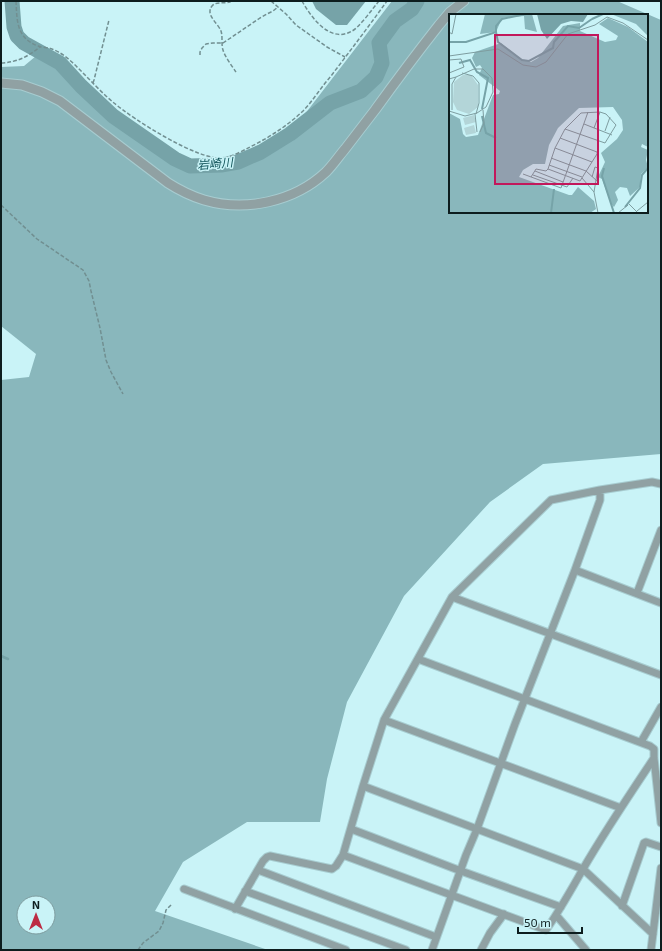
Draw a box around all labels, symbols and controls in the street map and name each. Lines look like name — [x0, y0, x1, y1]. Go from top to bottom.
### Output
inset map — [449, 14, 648, 213]
water label: 岩崎川 — [196, 154, 235, 172]
north arrow — [16, 895, 56, 935]
text: N — [32, 898, 40, 911]
scale bar — [518, 909, 582, 935]
text: 50 m — [524, 915, 551, 929]

